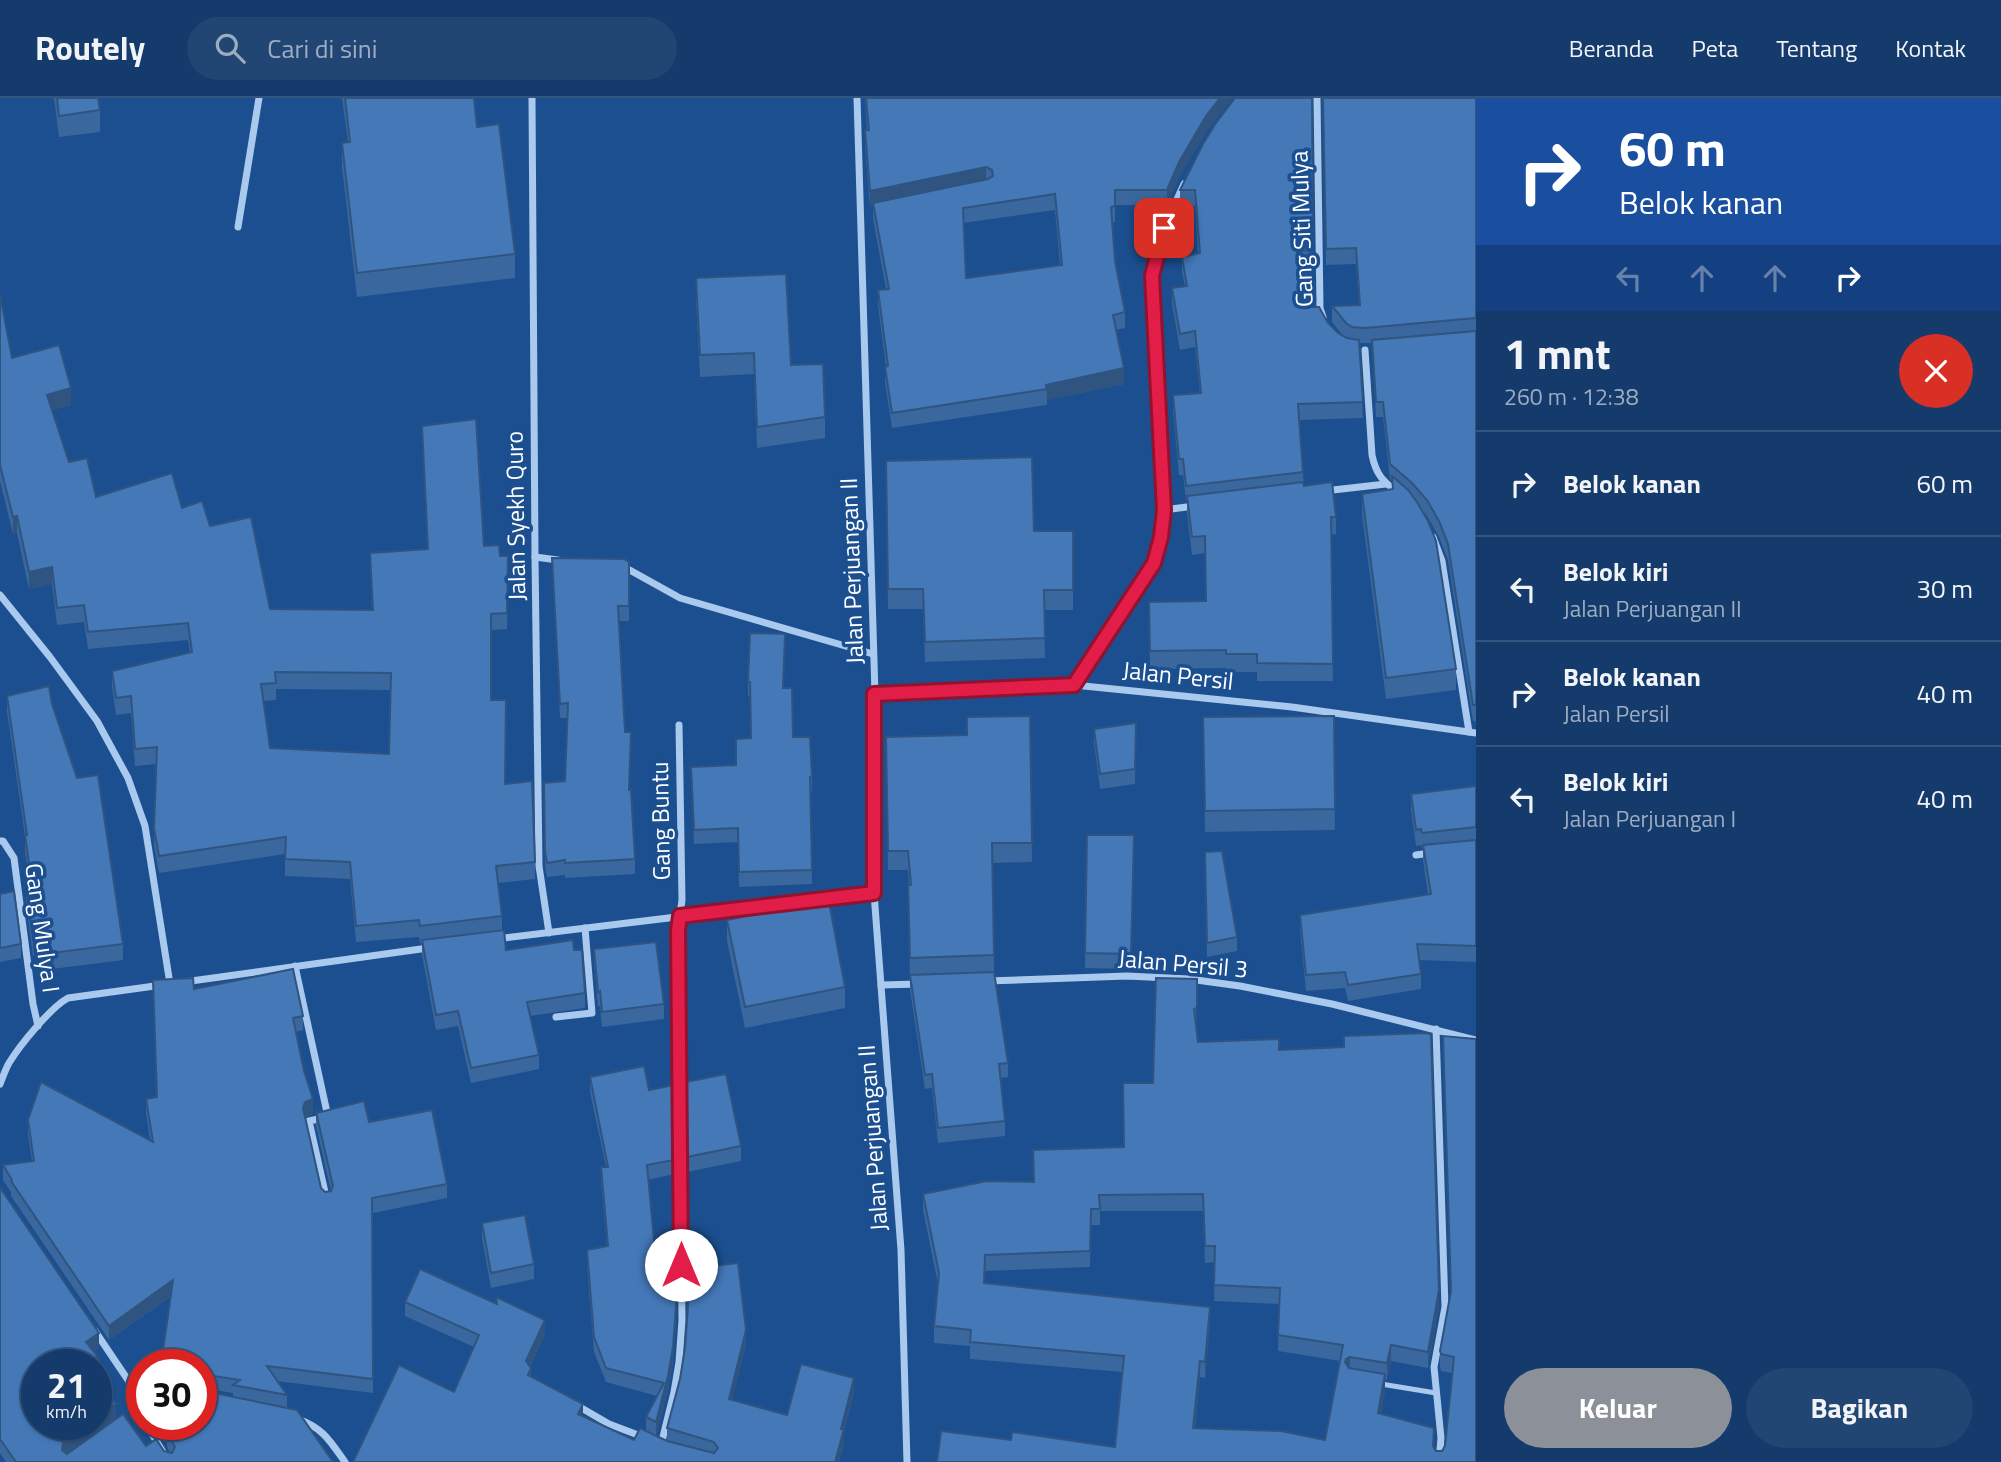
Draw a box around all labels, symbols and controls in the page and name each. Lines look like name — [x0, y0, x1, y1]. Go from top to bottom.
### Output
search box — [187, 17, 677, 80]
text: Routely — [35, 23, 145, 73]
icon: search — [211, 29, 249, 67]
text: Cari di sini — [267, 29, 377, 68]
text: Beranda — [1569, 30, 1654, 66]
text: Peta — [1692, 30, 1738, 66]
text: Tentang — [1776, 30, 1857, 66]
text: Kontak — [1895, 30, 1966, 66]
text: 60 m — [1619, 110, 1726, 185]
icon: right — [1504, 126, 1595, 217]
street label: Gang Siti Mulya — [1280, 150, 1322, 308]
text: Belok kanan — [1619, 178, 1783, 226]
pin — [1134, 198, 1194, 258]
icon: arrive — [1145, 209, 1183, 247]
icon: left — [1610, 259, 1648, 297]
icon: ahead — [1683, 259, 1721, 297]
icon: ahead — [1756, 259, 1794, 297]
icon: right — [1829, 259, 1867, 297]
text: 1 mnt — [1504, 321, 1611, 385]
button: close — [1899, 334, 1973, 408]
text: 260 m · 12:38 — [1504, 379, 1639, 414]
street label: Jalan Syekh Quro — [496, 431, 534, 601]
text: Belok kanan — [1563, 464, 1701, 503]
text: 60 m — [1916, 464, 1973, 503]
icon: right — [1504, 465, 1542, 503]
street label: Jalan Perjuangan II — [830, 477, 872, 665]
text: Belok kiri — [1563, 552, 1669, 591]
text: 30 m — [1916, 569, 1973, 608]
icon: left — [1504, 570, 1542, 608]
text: Jalan Perjuangan II — [1563, 591, 1742, 626]
street label: Jalan Persil — [1121, 651, 1235, 699]
text: Belok kanan — [1563, 657, 1701, 696]
text: 40 m — [1916, 674, 1973, 713]
icon: right — [1504, 675, 1542, 713]
text: Jalan Persil — [1563, 696, 1670, 731]
street label: Gang Buntu — [641, 761, 679, 881]
text: Belok kiri — [1563, 762, 1669, 801]
text: 40 m — [1916, 779, 1973, 818]
icon: left — [1504, 780, 1542, 818]
text: Jalan Perjuangan I — [1563, 801, 1736, 836]
street label: Gang Mulya I — [16, 861, 70, 995]
street label: Jalan Persil 3 — [1117, 939, 1249, 987]
street label: Jalan Perjuangan II — [848, 1044, 896, 1232]
position arrow — [644, 1228, 718, 1302]
speed limit sign: 30 — [126, 1349, 217, 1440]
text: 21 — [47, 1358, 86, 1412]
button: Keluar — [1504, 1368, 1732, 1448]
button: Bagikan — [1746, 1368, 1973, 1448]
text: km/h — [46, 1398, 87, 1425]

